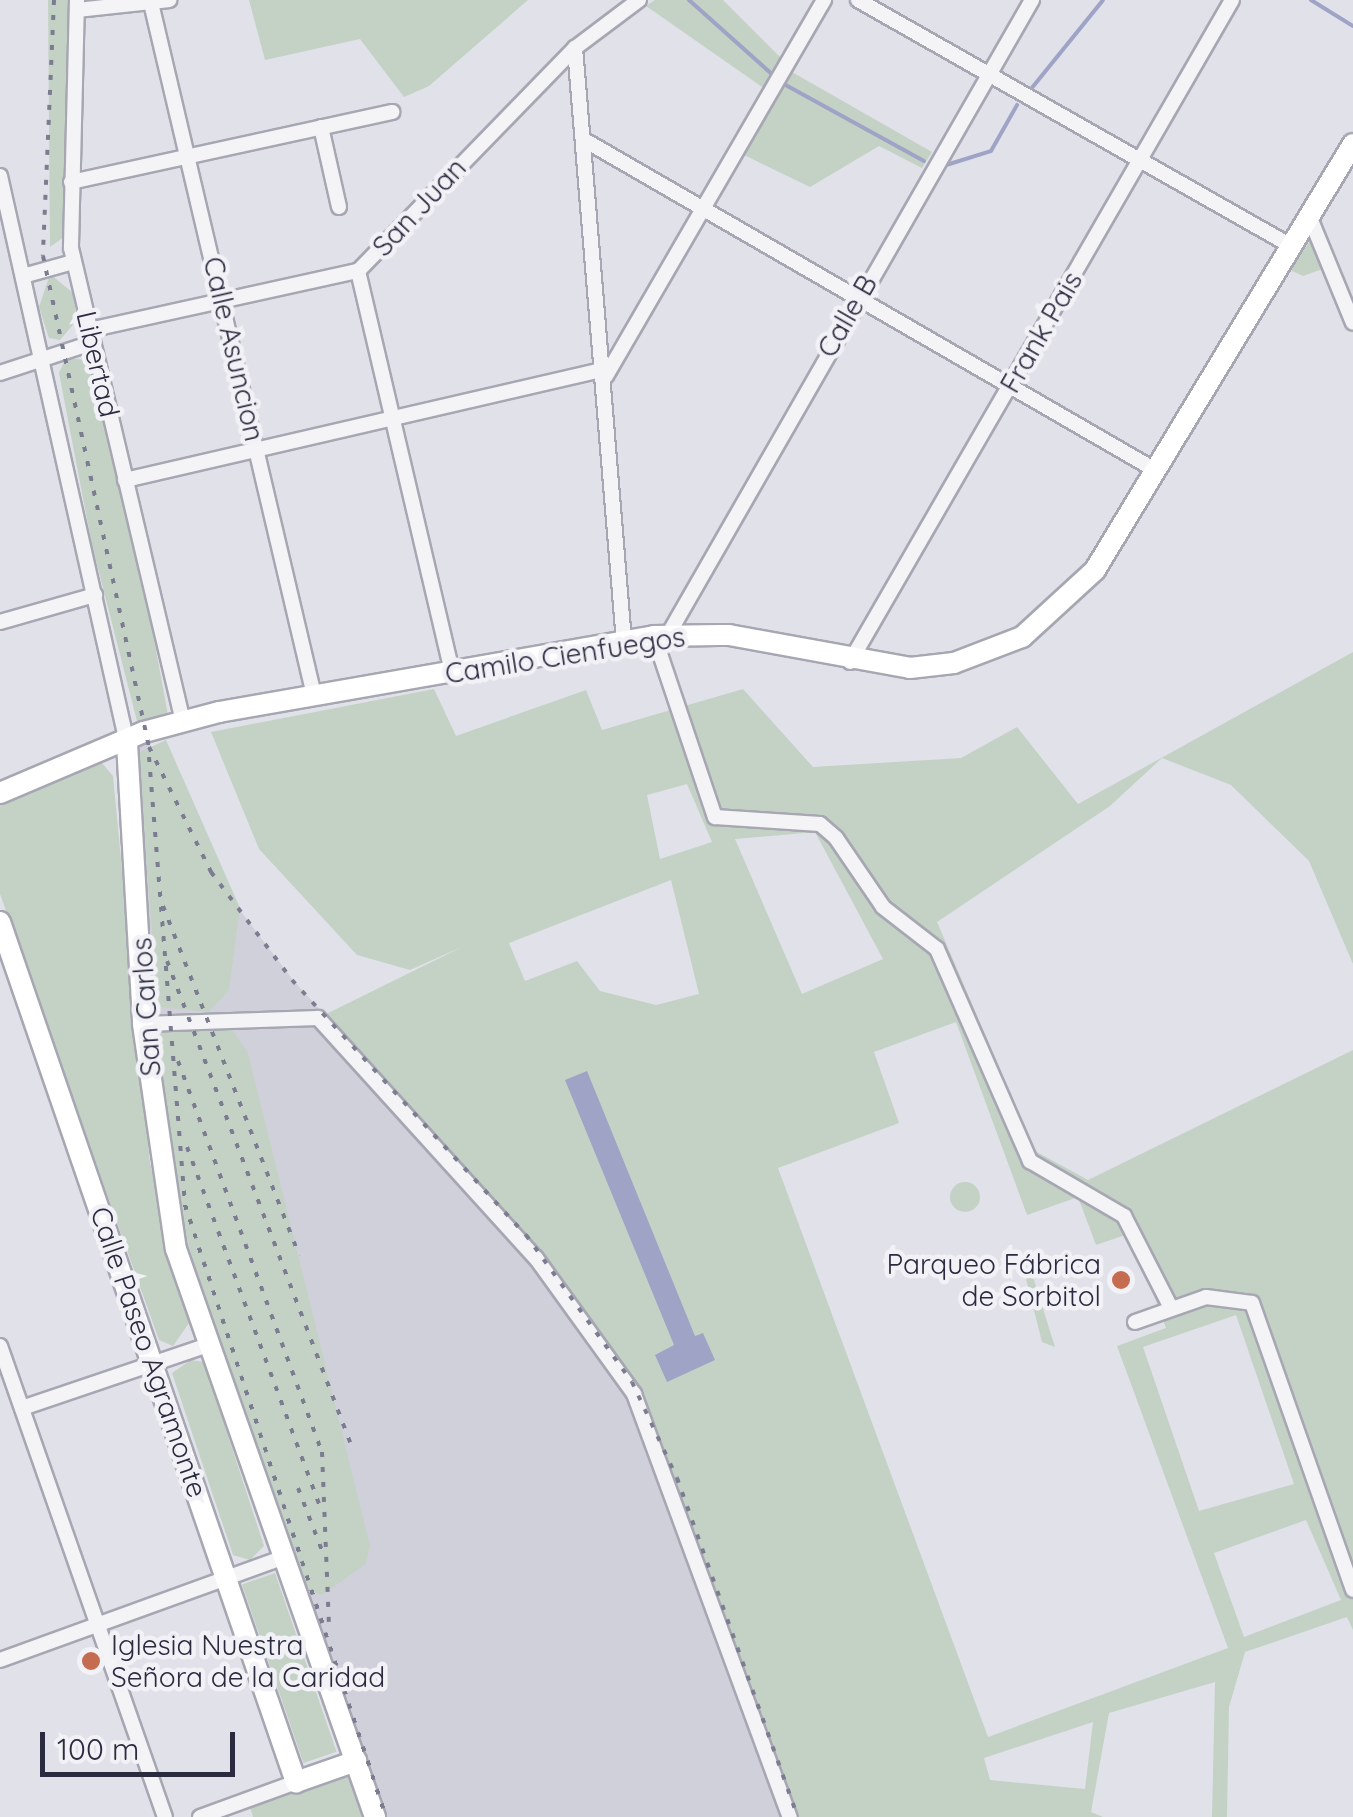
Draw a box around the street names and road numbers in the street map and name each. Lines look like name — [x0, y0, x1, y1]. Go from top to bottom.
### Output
street label: San Juan — [365, 151, 473, 263]
street label: Calle Asuncion — [196, 253, 272, 445]
street label: Frank Pais — [993, 265, 1089, 399]
street label: Calle B — [810, 269, 884, 363]
street label: Libertad — [69, 308, 127, 420]
street label: Camilo Cienfuegos — [443, 619, 687, 691]
street label: San Carlos — [124, 937, 168, 1077]
street label: Calle Paseo Agramonte — [83, 1202, 215, 1502]

